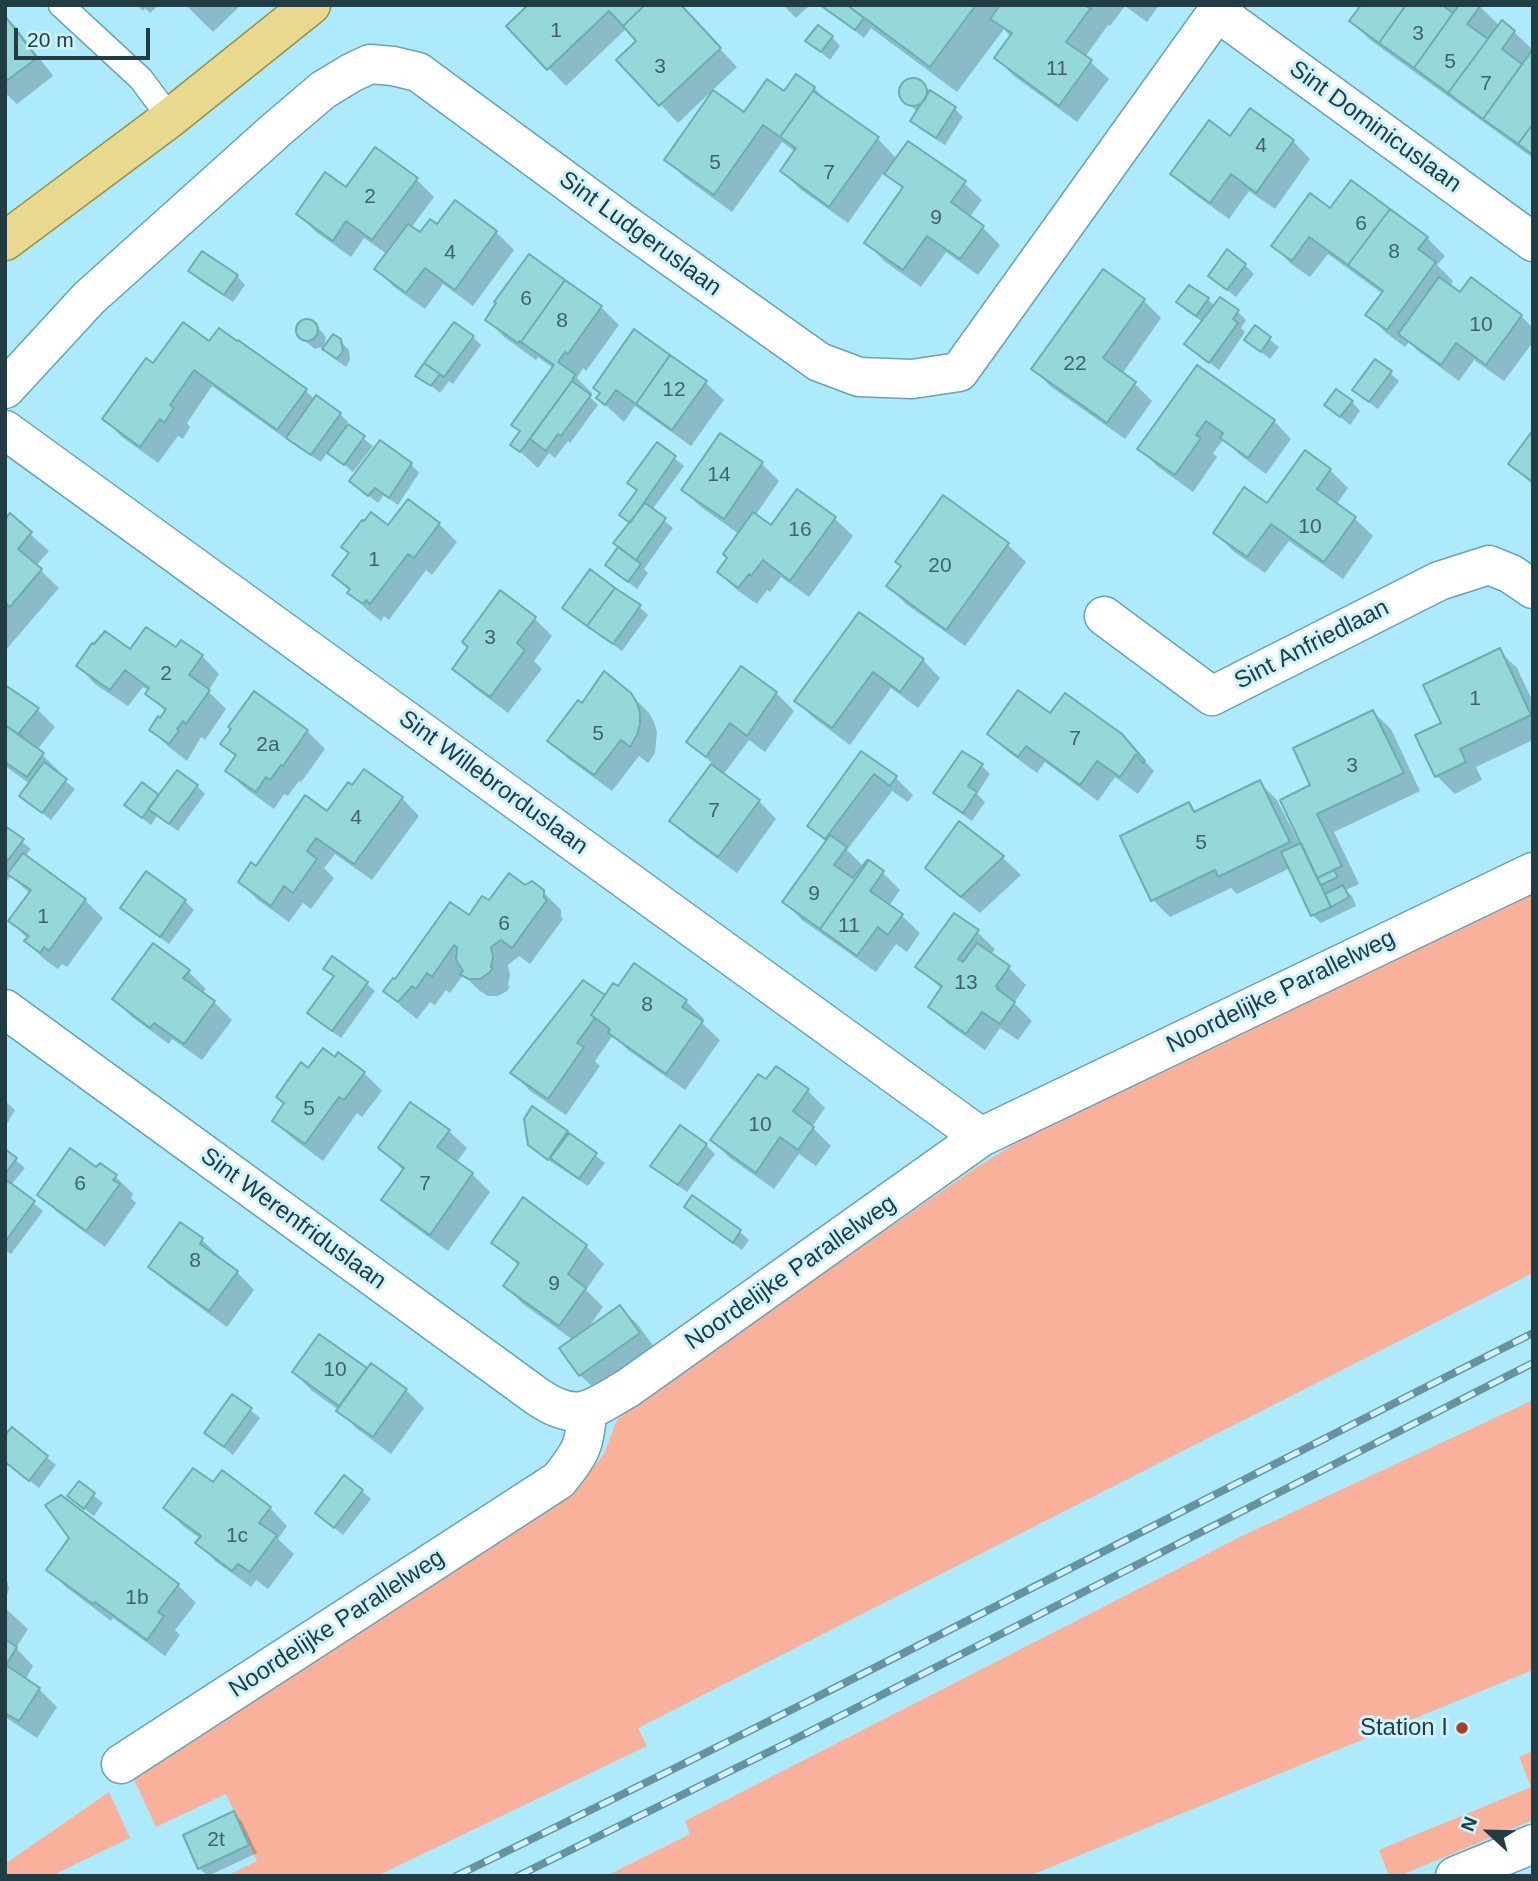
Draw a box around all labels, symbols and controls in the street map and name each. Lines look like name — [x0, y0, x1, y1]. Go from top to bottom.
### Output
scale bar — [18, 14, 154, 58]
house number: 1 — [550, 18, 562, 44]
house number: 3 — [1412, 21, 1424, 47]
text: 20 m — [27, 28, 74, 51]
house number: 5 — [1444, 49, 1456, 75]
house number: 3 — [654, 54, 666, 80]
street label: Sint Dominicuslaan — [1283, 55, 1467, 199]
house number: 11 — [1046, 56, 1068, 82]
house number: 7 — [1480, 71, 1492, 97]
house number: 4 — [1255, 133, 1267, 159]
house number: 5 — [709, 150, 721, 176]
house number: 7 — [823, 160, 835, 186]
street label: Sint Ludgeruslaan — [553, 165, 727, 303]
house number: 2 — [364, 184, 376, 210]
house number: 9 — [930, 205, 942, 231]
house number: 6 — [1355, 211, 1367, 237]
house number: 8 — [1388, 239, 1400, 265]
house number: 4 — [444, 240, 456, 266]
house number: 6 — [520, 286, 532, 312]
house number: 8 — [556, 308, 568, 334]
house number: 10 — [1469, 312, 1493, 338]
house number: 22 — [1063, 351, 1087, 377]
house number: 12 — [662, 377, 686, 403]
house number: 14 — [707, 462, 731, 488]
house number: 10 — [1298, 514, 1322, 540]
house number: 16 — [788, 517, 812, 543]
house number: 1 — [368, 547, 380, 573]
house number: 20 — [928, 553, 952, 579]
street label: Sint Anfriedlaan — [1230, 594, 1394, 696]
house number: 3 — [484, 625, 496, 651]
house number: 2 — [160, 661, 172, 687]
house number: 1 — [1469, 686, 1481, 712]
street label: Sint Willebrorduslaan — [393, 705, 593, 861]
house number: 5 — [592, 721, 604, 747]
house number: 7 — [1069, 726, 1081, 752]
house number: 2a — [256, 732, 280, 758]
house number: 3 — [1346, 753, 1358, 779]
house number: 7 — [708, 798, 720, 824]
house number: 4 — [350, 805, 362, 831]
house number: 5 — [1195, 830, 1207, 856]
house number: 9 — [808, 881, 820, 907]
house number: 1 — [37, 904, 49, 930]
house number: 6 — [498, 911, 510, 937]
house number: 11 — [838, 913, 860, 939]
street label: Noordelijke Parallelweg — [1162, 924, 1400, 1060]
house number: 13 — [954, 970, 978, 996]
house number: 8 — [641, 992, 653, 1018]
house number: 5 — [303, 1096, 315, 1122]
house number: 10 — [748, 1112, 772, 1138]
street label: Sint Werenfriduslaan — [195, 1142, 391, 1296]
house number: 6 — [74, 1171, 86, 1197]
house number: 7 — [419, 1171, 431, 1197]
street label: Noordelijke Parallelweg — [680, 1189, 902, 1357]
house number: 8 — [189, 1248, 201, 1274]
house number: 9 — [548, 1271, 560, 1297]
house number: 10 — [323, 1357, 347, 1383]
house number: 1c — [226, 1523, 248, 1549]
street label: Noordelijke Parallelweg — [224, 1544, 450, 1704]
house number: 1b — [125, 1585, 149, 1611]
place label: Station I — [1360, 1714, 1448, 1742]
marker: Station I — [1454, 1720, 1470, 1736]
north arrow — [1454, 1797, 1524, 1867]
text: N — [1457, 1814, 1481, 1834]
house number: 2t — [207, 1827, 225, 1853]

